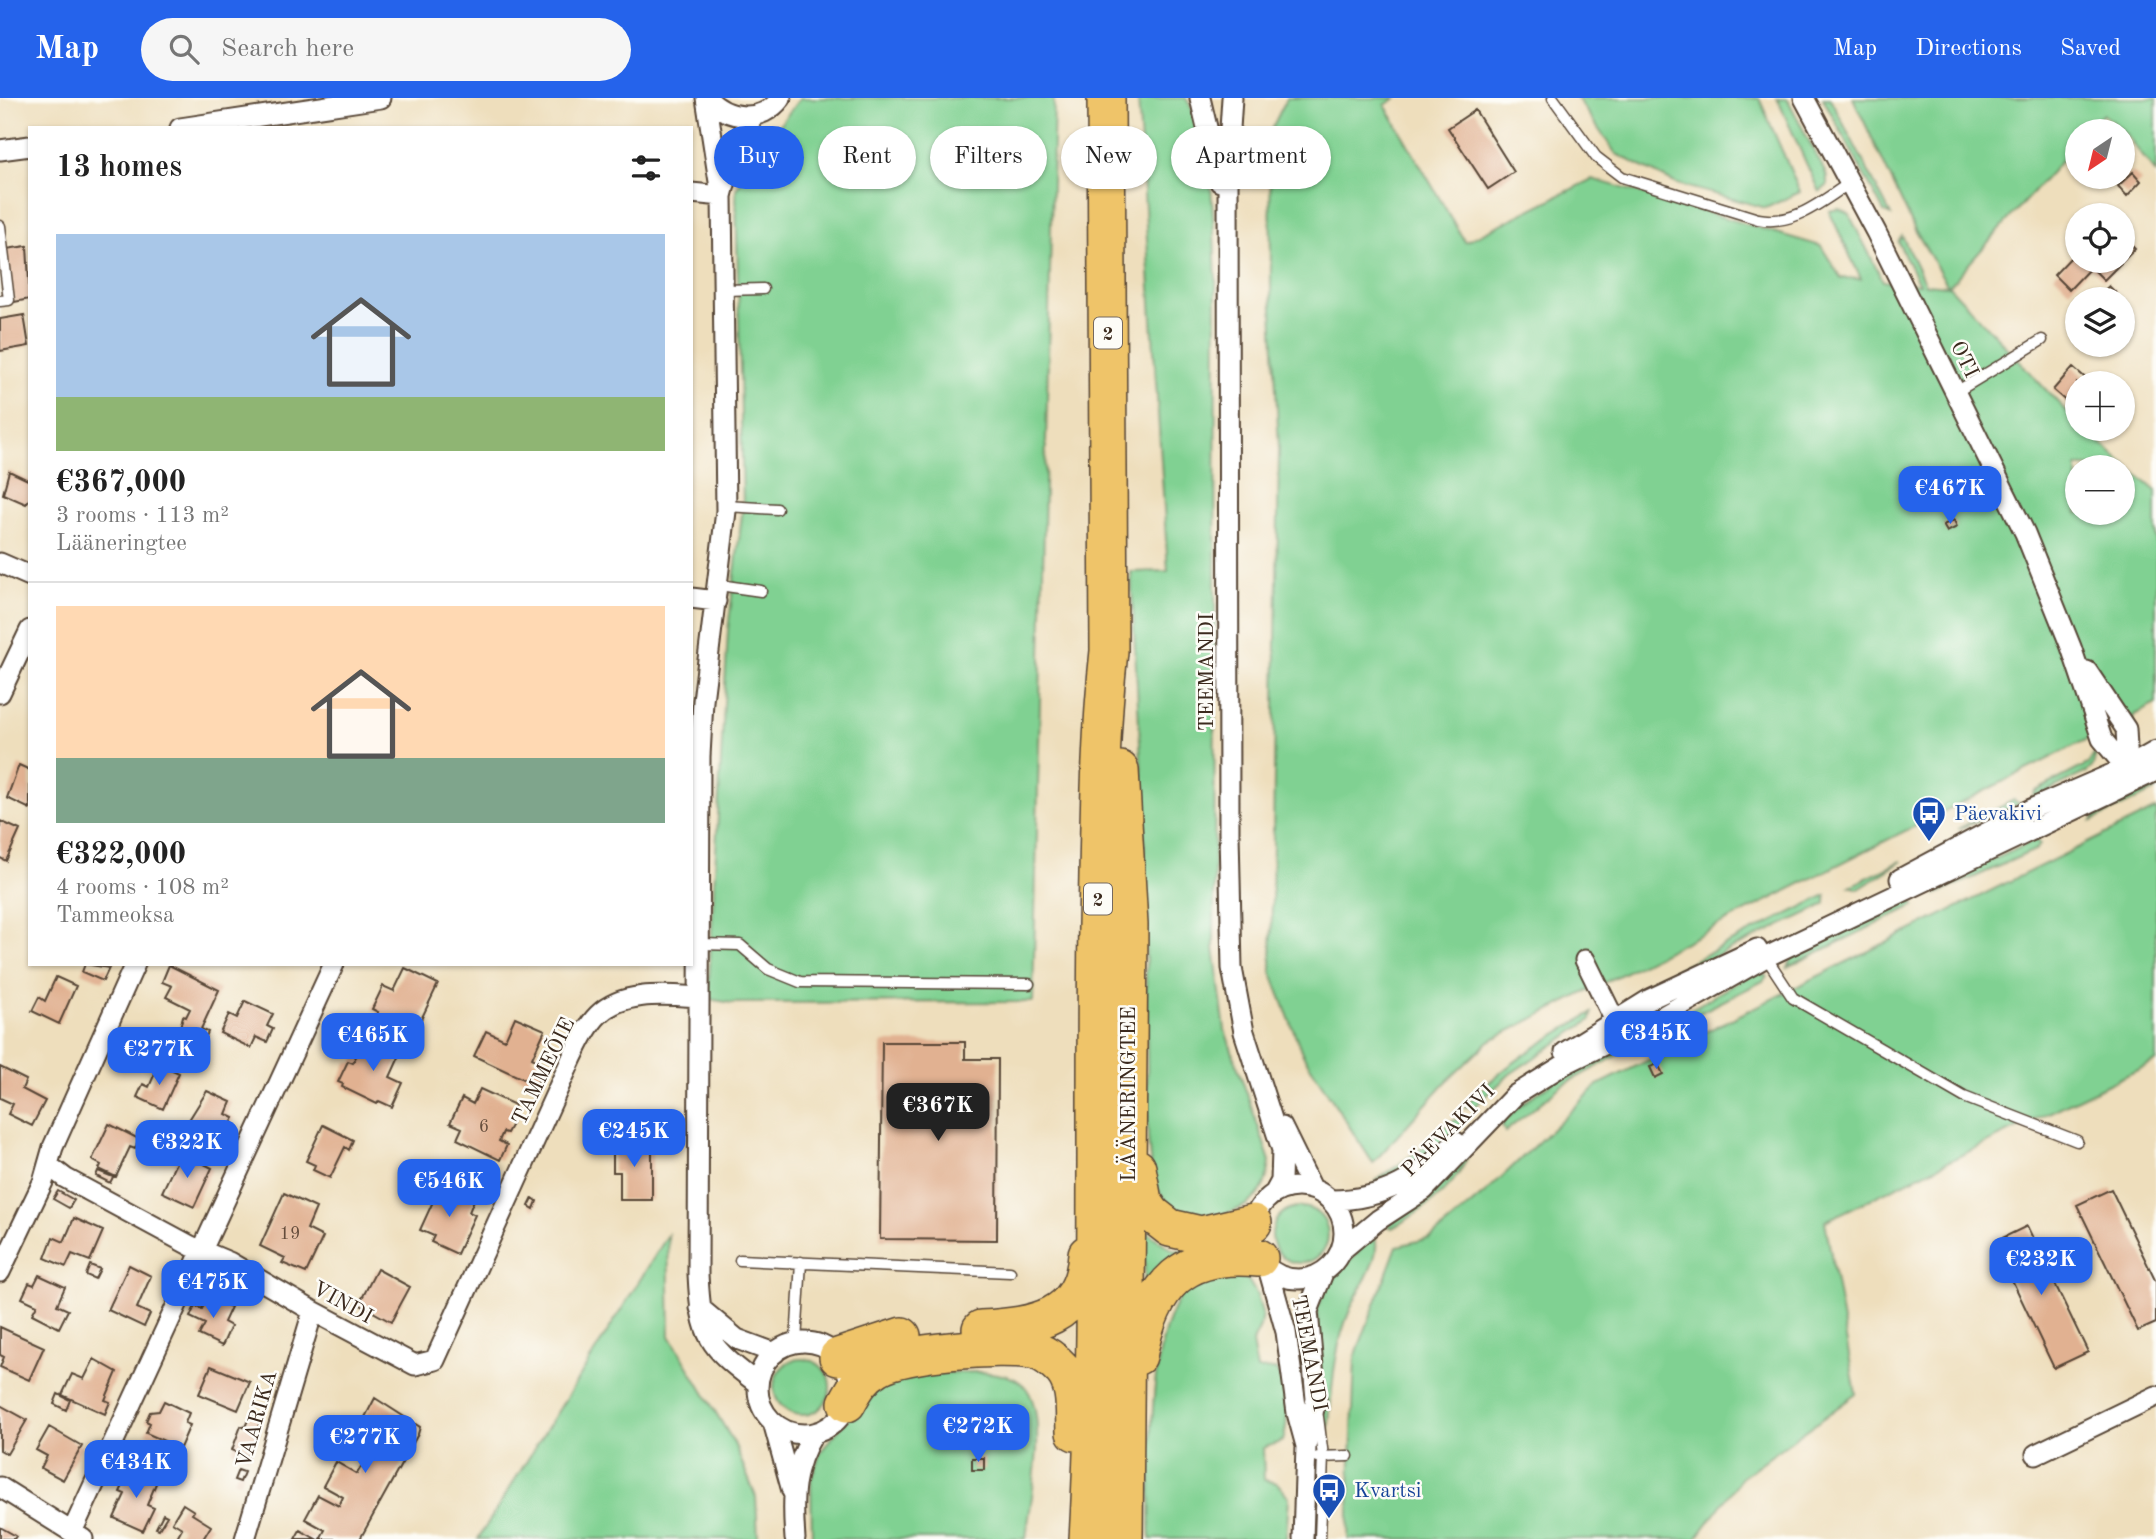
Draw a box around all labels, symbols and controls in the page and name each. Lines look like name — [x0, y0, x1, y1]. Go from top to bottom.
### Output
search box — [141, 18, 631, 81]
icon: search — [165, 30, 203, 68]
text: Map — [35, 33, 99, 66]
text: Search here — [221, 36, 354, 62]
text: Map — [1833, 37, 1877, 61]
text: Directions — [1915, 37, 2022, 61]
text: Saved — [2060, 37, 2121, 61]
north arrow — [2065, 119, 2135, 189]
map controls — [2065, 119, 2135, 525]
chip: Buy — [714, 126, 804, 189]
chip: Rent — [818, 126, 916, 189]
chip: Filters — [930, 126, 1047, 189]
chip: New — [1061, 126, 1157, 189]
chip: Apartment — [1171, 126, 1331, 189]
icon: filters — [627, 149, 665, 187]
text: 13 homes — [56, 153, 182, 183]
button: locate — [2065, 203, 2135, 273]
icon: home — [298, 279, 424, 405]
button: layers — [2065, 287, 2135, 357]
road number: 2 — [1094, 317, 1122, 348]
street label: OTI — [1946, 338, 1981, 381]
button: + — [2065, 371, 2135, 441]
button: − — [2065, 455, 2135, 525]
pin: €467K — [1901, 466, 1999, 526]
text: €367,000 — [56, 468, 186, 498]
text: €467K — [1914, 477, 1986, 500]
text: 3 rooms · 113 m² — [56, 504, 229, 527]
text: Lääneringtee — [56, 532, 187, 555]
street label: TEEMANDI — [1197, 613, 1218, 731]
icon: home — [298, 651, 424, 777]
bus stop icon: Päevakivi — [1910, 794, 1948, 843]
place label: Päevakivi — [1954, 804, 2042, 825]
text: €322,000 — [56, 840, 186, 870]
text: 4 rooms · 108 m² — [56, 876, 229, 899]
road number: 2 — [1084, 884, 1112, 914]
text: Tammeoksa — [56, 904, 174, 927]
street label: LÄÄNERINGTEE — [1115, 1006, 1140, 1182]
pin: €345K — [1607, 1012, 1705, 1071]
street label: TAMMEÕIE — [505, 1013, 579, 1129]
pin: €465K — [324, 1014, 422, 1073]
text: €345K — [1620, 1022, 1692, 1045]
text: €465K — [337, 1024, 409, 1047]
pin: €277K — [110, 1028, 208, 1087]
text: €277K — [123, 1038, 195, 1061]
street label: PÄEVAKIVI — [1396, 1078, 1499, 1181]
pin: €367K — [889, 1084, 987, 1143]
text: €367K — [902, 1094, 974, 1117]
pin: €245K — [585, 1110, 683, 1169]
house number: 6 — [479, 1118, 489, 1136]
text: €245K — [598, 1120, 670, 1143]
pin: €322K — [138, 1121, 236, 1180]
text: €322K — [151, 1131, 223, 1154]
pin: €546K — [400, 1160, 498, 1219]
text: €546K — [413, 1170, 485, 1193]
house number: 19 — [280, 1225, 300, 1243]
pin: €232K — [1992, 1238, 2090, 1297]
text: €232K — [2005, 1248, 2077, 1271]
pin: €475K — [164, 1260, 262, 1320]
text: €475K — [177, 1271, 249, 1294]
street label: VINDI — [309, 1278, 376, 1328]
street label: TEEMANDI — [1287, 1293, 1330, 1413]
street label: VAARIKA — [233, 1368, 281, 1471]
pin: €272K — [929, 1404, 1027, 1464]
text: €272K — [942, 1415, 1014, 1438]
pin: €277K — [316, 1416, 414, 1475]
text: €277K — [329, 1426, 401, 1449]
pin: €434K — [87, 1440, 185, 1500]
text: €434K — [100, 1451, 172, 1474]
bus stop icon: Kvartsi — [1310, 1471, 1348, 1520]
place label: Kvartsi — [1354, 1481, 1421, 1502]

